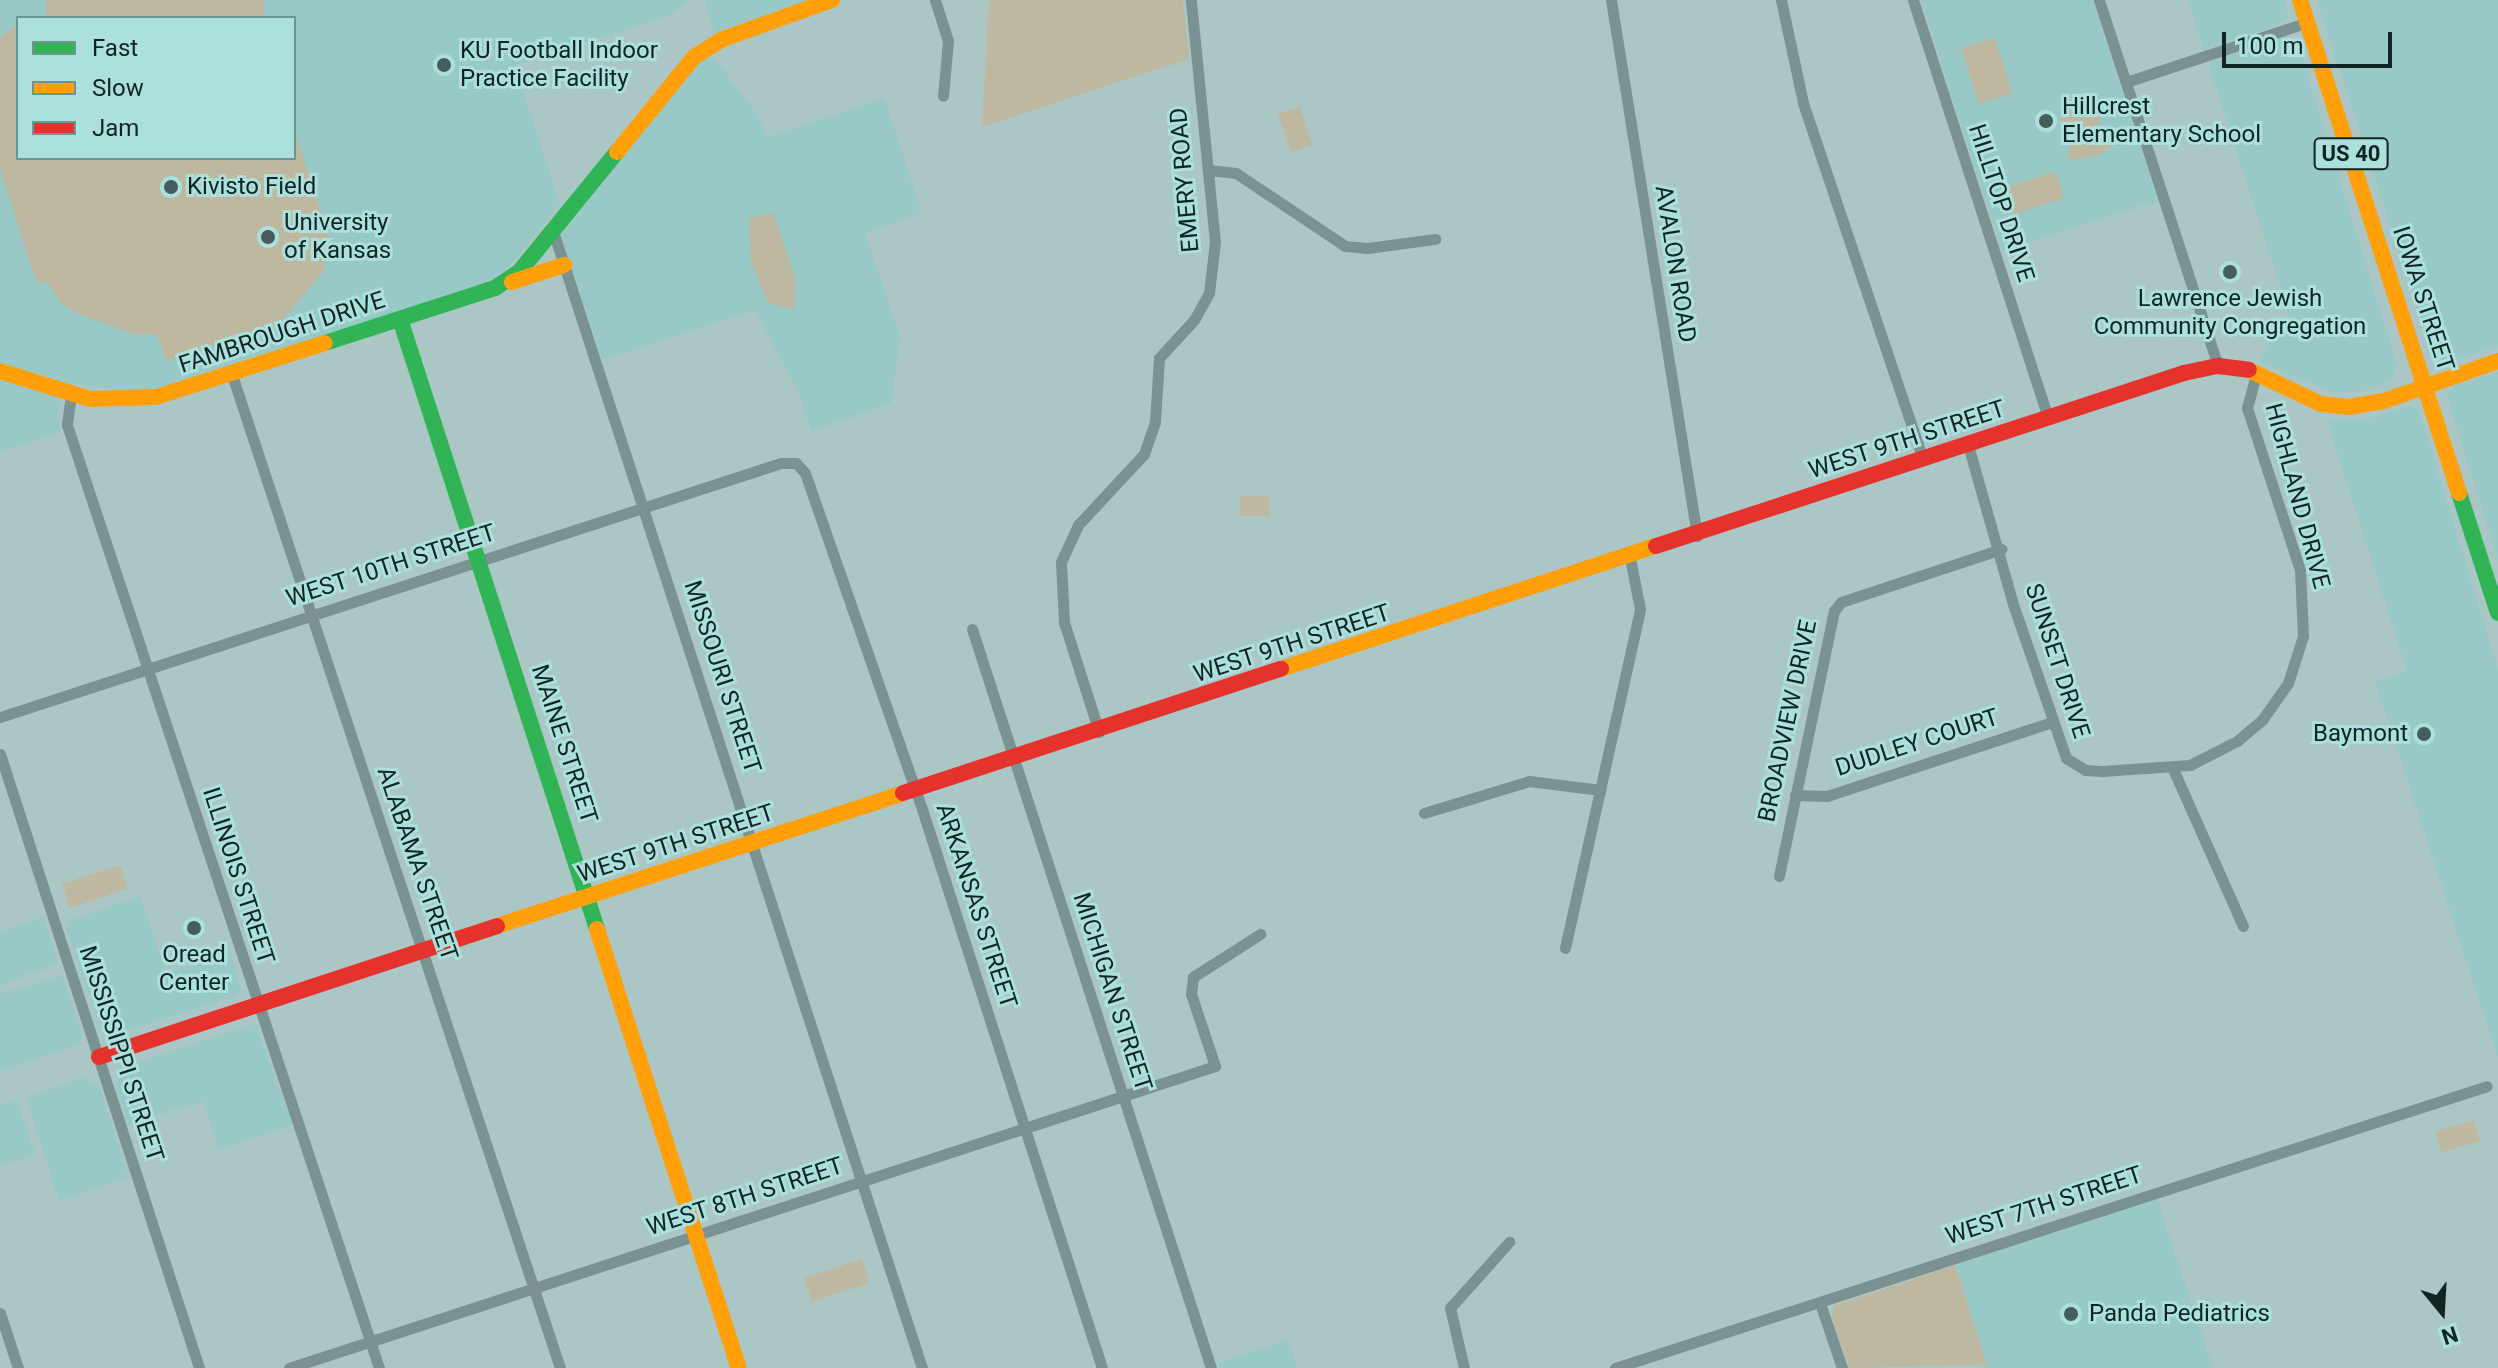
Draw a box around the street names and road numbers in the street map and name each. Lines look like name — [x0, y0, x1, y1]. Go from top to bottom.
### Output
street label: EMERY ROAD — [1164, 106, 1206, 254]
street label: HILLTOP DRIVE — [1962, 121, 2040, 285]
road number: US 40 — [2313, 136, 2389, 172]
street label: AVALON ROAD — [1648, 183, 1702, 345]
street label: IOWA STREET — [2386, 223, 2460, 375]
street label: FAMBROUGH DRIVE — [175, 286, 389, 380]
street label: WEST 9TH STREET — [1805, 395, 2009, 485]
street label: HIGHLAND DRIVE — [2258, 400, 2336, 592]
street label: WEST 10TH STREET — [282, 518, 500, 614]
street label: MISSOURI STREET — [677, 577, 767, 777]
street label: SUNSET DRIVE — [2018, 580, 2096, 742]
street label: WEST 9TH STREET — [1190, 599, 1394, 689]
street label: BROADVIEW DRIVE — [1753, 617, 1823, 825]
street label: MAINE STREET — [525, 661, 603, 827]
street label: DUDLEY COURT — [1832, 703, 2002, 783]
street label: ALABAMA STREET — [370, 763, 464, 965]
street label: ILLINOIS STREET — [196, 784, 280, 968]
street label: WEST 9TH STREET — [574, 799, 778, 889]
street label: ARKANSAS STREET — [929, 800, 1023, 1012]
street label: MICHIGAN STREET — [1066, 889, 1158, 1095]
street label: MISSISSIPPI STREET — [72, 942, 170, 1166]
street label: WEST 8TH STREET — [643, 1152, 847, 1242]
street label: WEST 7TH STREET — [1942, 1161, 2146, 1251]

